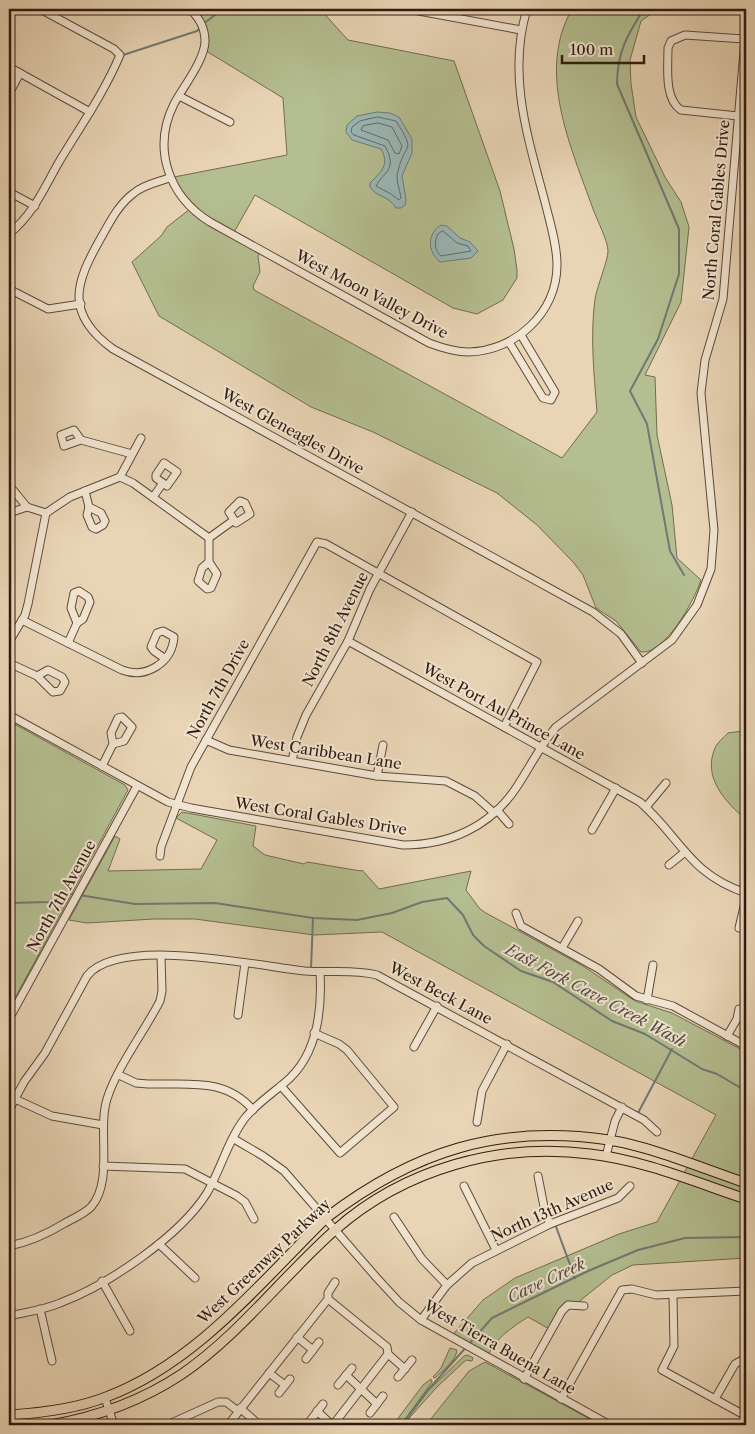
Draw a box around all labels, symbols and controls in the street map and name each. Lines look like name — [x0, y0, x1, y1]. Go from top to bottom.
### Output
scale bar — [562, 32, 645, 64]
text: 100 m — [570, 40, 613, 59]
street label: North Coral Gables Drive — [699, 119, 733, 301]
street label: West Moon Valley Drive — [291, 245, 452, 342]
street label: West Gleneagles Drive — [217, 383, 368, 478]
street label: North 8th Avenue — [298, 568, 372, 690]
street label: North 7th Drive — [183, 636, 253, 742]
street label: West Port Au Prince Lane — [418, 658, 589, 764]
street label: West Caribbean Lane — [248, 730, 403, 773]
street label: West Coral Gables Drive — [233, 793, 408, 839]
street label: North 7th Avenue — [22, 837, 100, 955]
water label: East Fork Cave Creek Wash — [500, 938, 690, 1051]
street label: West Beck Lane — [385, 957, 496, 1028]
street label: North 13th Avenue — [488, 1174, 616, 1246]
street label: West Greenway Parkway — [193, 1194, 335, 1328]
water label: Cave Creek — [504, 1253, 589, 1307]
street label: West Tierra Buena Lane — [420, 1295, 579, 1398]

